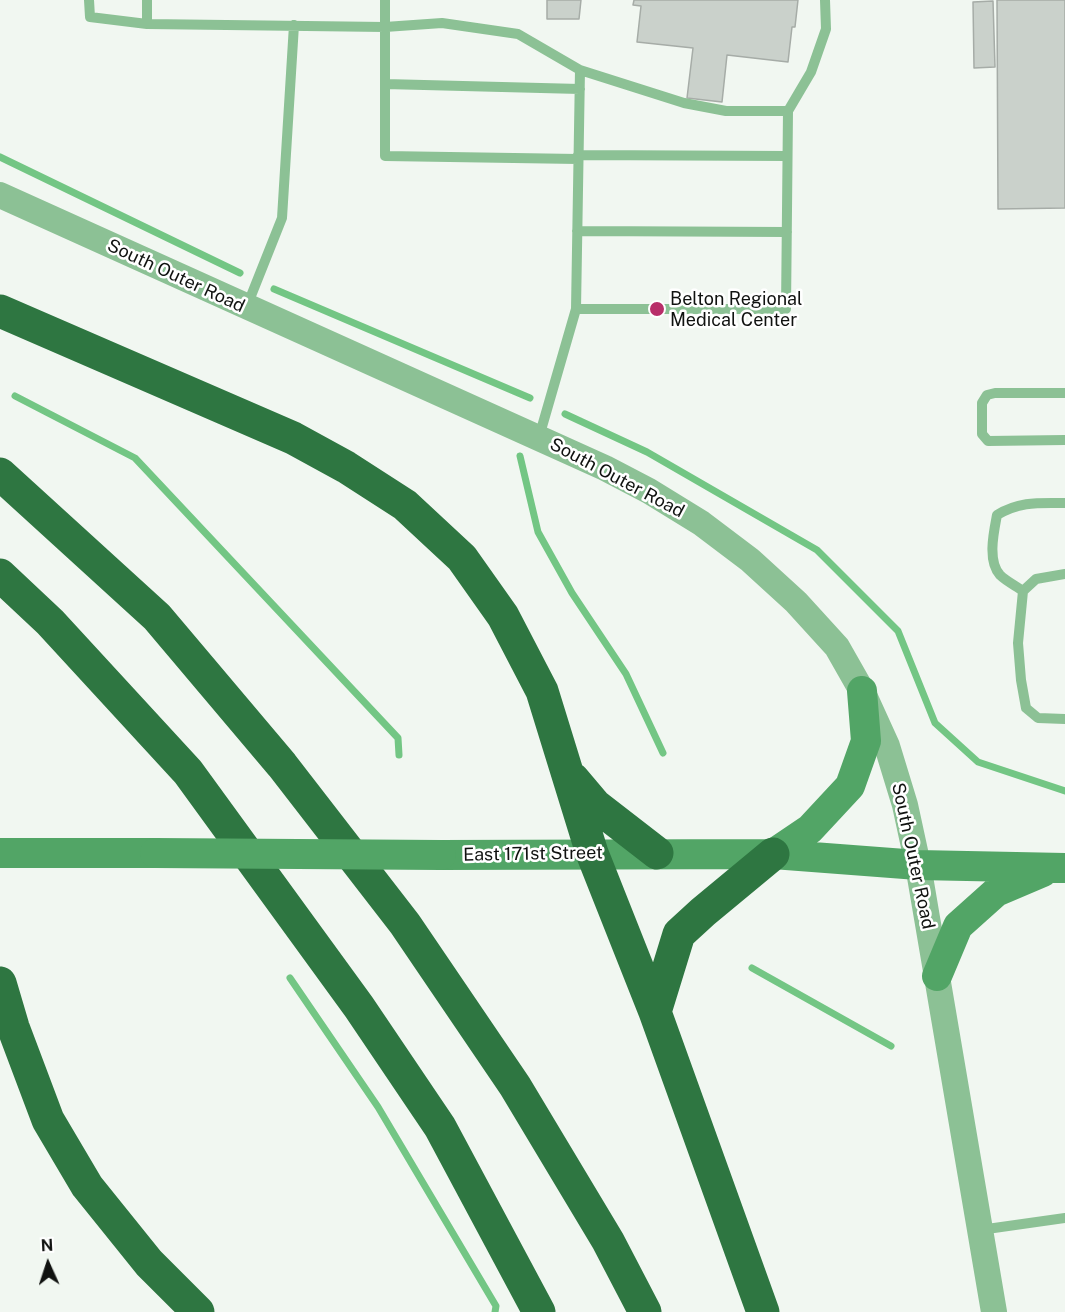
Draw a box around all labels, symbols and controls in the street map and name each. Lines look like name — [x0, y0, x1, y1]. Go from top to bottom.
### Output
street label: South Outer Road — [104, 235, 248, 317]
place label: Belton Regional Medical Center — [670, 288, 802, 330]
marker: Belton Regional Medical Center — [648, 300, 666, 318]
street label: South Outer Road — [546, 433, 688, 523]
street label: South Outer Road — [887, 781, 939, 931]
street label: East 171st Street — [463, 842, 603, 866]
north arrow — [18, 1234, 78, 1294]
text: N — [40, 1236, 54, 1255]

